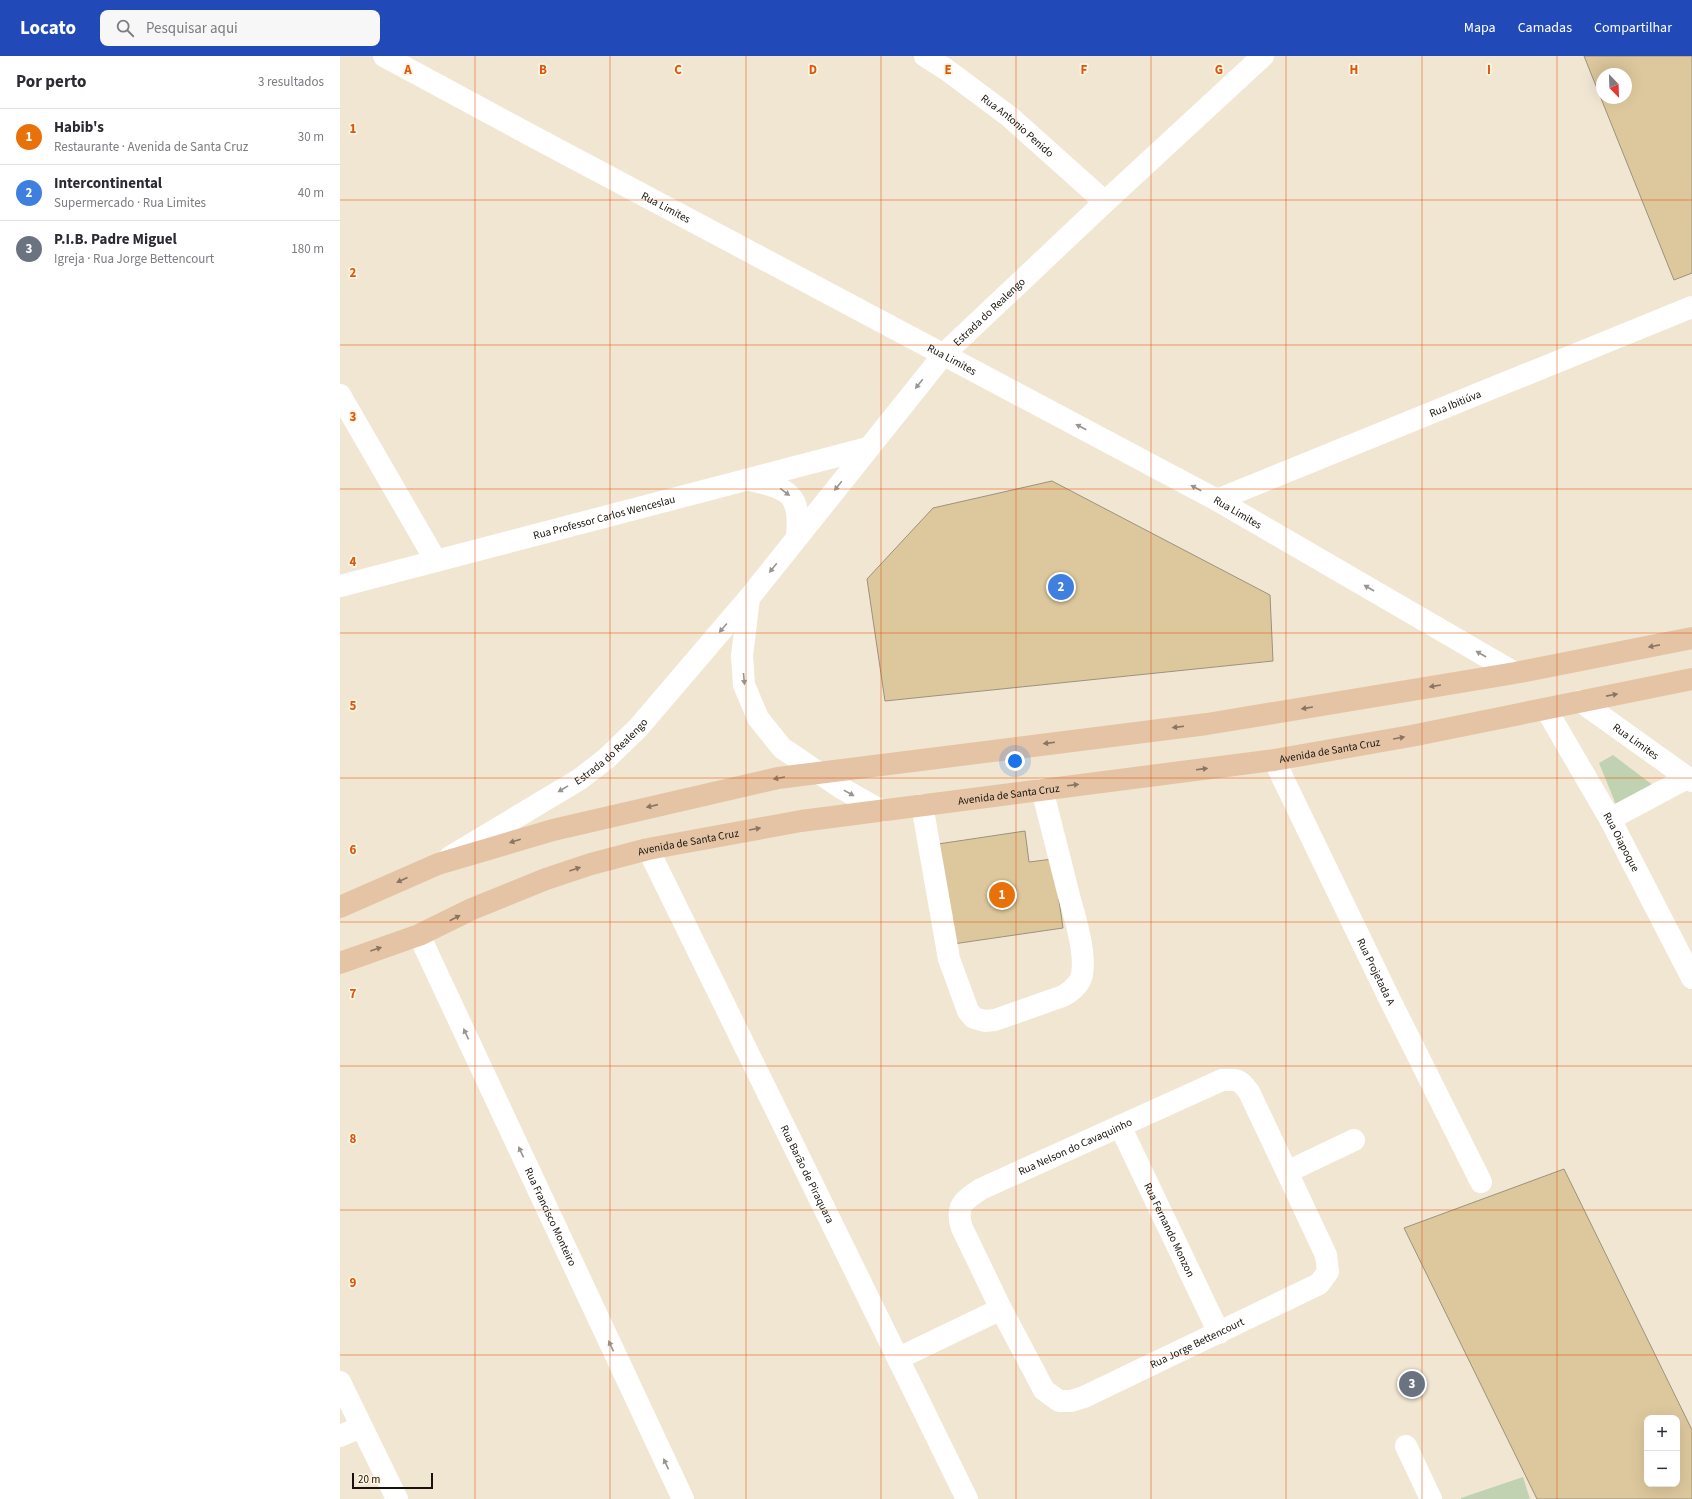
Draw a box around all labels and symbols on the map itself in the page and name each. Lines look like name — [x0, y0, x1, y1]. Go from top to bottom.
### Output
text: A — [403, 61, 412, 79]
text: B — [539, 61, 547, 79]
text: C — [674, 61, 682, 79]
text: D — [809, 61, 817, 79]
text: E — [944, 61, 952, 79]
text: F — [1081, 61, 1088, 79]
text: G — [1215, 61, 1223, 79]
text: H — [1350, 61, 1358, 79]
text: I — [1487, 61, 1491, 79]
north arrow — [1596, 68, 1632, 104]
street label: Rua Antonio Penido — [978, 91, 1057, 161]
text: 1 — [350, 120, 357, 138]
street label: Rua Limites — [639, 188, 693, 227]
text: 2 — [350, 264, 357, 282]
street label: Estrada do Realengo — [950, 274, 1029, 350]
street label: Rua Limites — [925, 340, 979, 379]
one-way arrow — [915, 379, 924, 390]
street label: Rua Ibitiúva — [1427, 386, 1483, 421]
text: 3 — [350, 408, 357, 426]
one-way arrow — [1075, 424, 1087, 430]
one-way arrow — [834, 480, 842, 491]
one-way arrow — [1190, 485, 1202, 492]
one-way arrow — [779, 488, 790, 497]
street label: Rua Professor Carlos Wenceslau — [532, 492, 677, 543]
street label: Rua Limites — [1211, 493, 1265, 533]
text: 4 — [350, 553, 357, 571]
one-way arrow — [768, 562, 777, 573]
pin: 2 — [1048, 572, 1074, 602]
one-way arrow — [1363, 585, 1375, 592]
one-way arrow — [719, 623, 728, 633]
one-way arrow — [1648, 643, 1660, 649]
one-way arrow — [1475, 650, 1487, 657]
one-way arrow — [740, 673, 747, 685]
one-way arrow — [1429, 684, 1441, 690]
one-way arrow — [1606, 692, 1618, 698]
text: 5 — [350, 697, 357, 715]
one-way arrow — [1301, 705, 1313, 711]
street label: Estrada do Realengo — [572, 715, 651, 789]
street label: Rua Limites — [1610, 720, 1662, 763]
one-way arrow — [1172, 724, 1185, 731]
street label: Avenida de Santa Cruz — [1278, 734, 1382, 767]
one-way arrow — [1393, 735, 1406, 741]
one-way arrow — [1043, 740, 1056, 747]
your location — [1005, 751, 1025, 771]
one-way arrow — [1196, 766, 1208, 772]
one-way arrow — [773, 775, 785, 781]
street label: Avenida de Santa Cruz — [957, 781, 1061, 809]
one-way arrow — [1067, 782, 1079, 788]
one-way arrow — [557, 785, 569, 792]
one-way arrow — [843, 789, 855, 796]
one-way arrow — [646, 804, 658, 810]
street label: Rua Oiapoque — [1600, 810, 1643, 875]
street label: Avenida de Santa Cruz — [636, 825, 740, 859]
one-way arrow — [749, 826, 761, 832]
one-way arrow — [509, 838, 521, 844]
text: 6 — [350, 841, 357, 859]
one-way arrow — [569, 866, 581, 872]
one-way arrow — [397, 877, 408, 883]
pin: 1 — [989, 880, 1015, 910]
one-way arrow — [449, 915, 461, 921]
street label: Rua Projetada A — [1353, 936, 1398, 1008]
one-way arrow — [371, 946, 383, 952]
text: 7 — [350, 985, 357, 1003]
one-way arrow — [463, 1028, 469, 1040]
street label: Rua Nelson do Cavaquinho — [1016, 1115, 1135, 1179]
street label: Rua Barão de Piraquara — [777, 1122, 838, 1226]
text: 8 — [350, 1130, 357, 1148]
one-way arrow — [518, 1146, 524, 1158]
street label: Rua Francisco Monteiro — [521, 1165, 580, 1269]
street label: Rua Fernando Monzon — [1140, 1180, 1198, 1280]
text: 9 — [350, 1274, 357, 1292]
street label: Rua Jorge Bettencourt — [1147, 1314, 1247, 1372]
one-way arrow — [608, 1340, 614, 1352]
pin: 3 — [1399, 1369, 1425, 1399]
one-way arrow — [663, 1458, 669, 1469]
scale bar — [352, 1471, 433, 1490]

